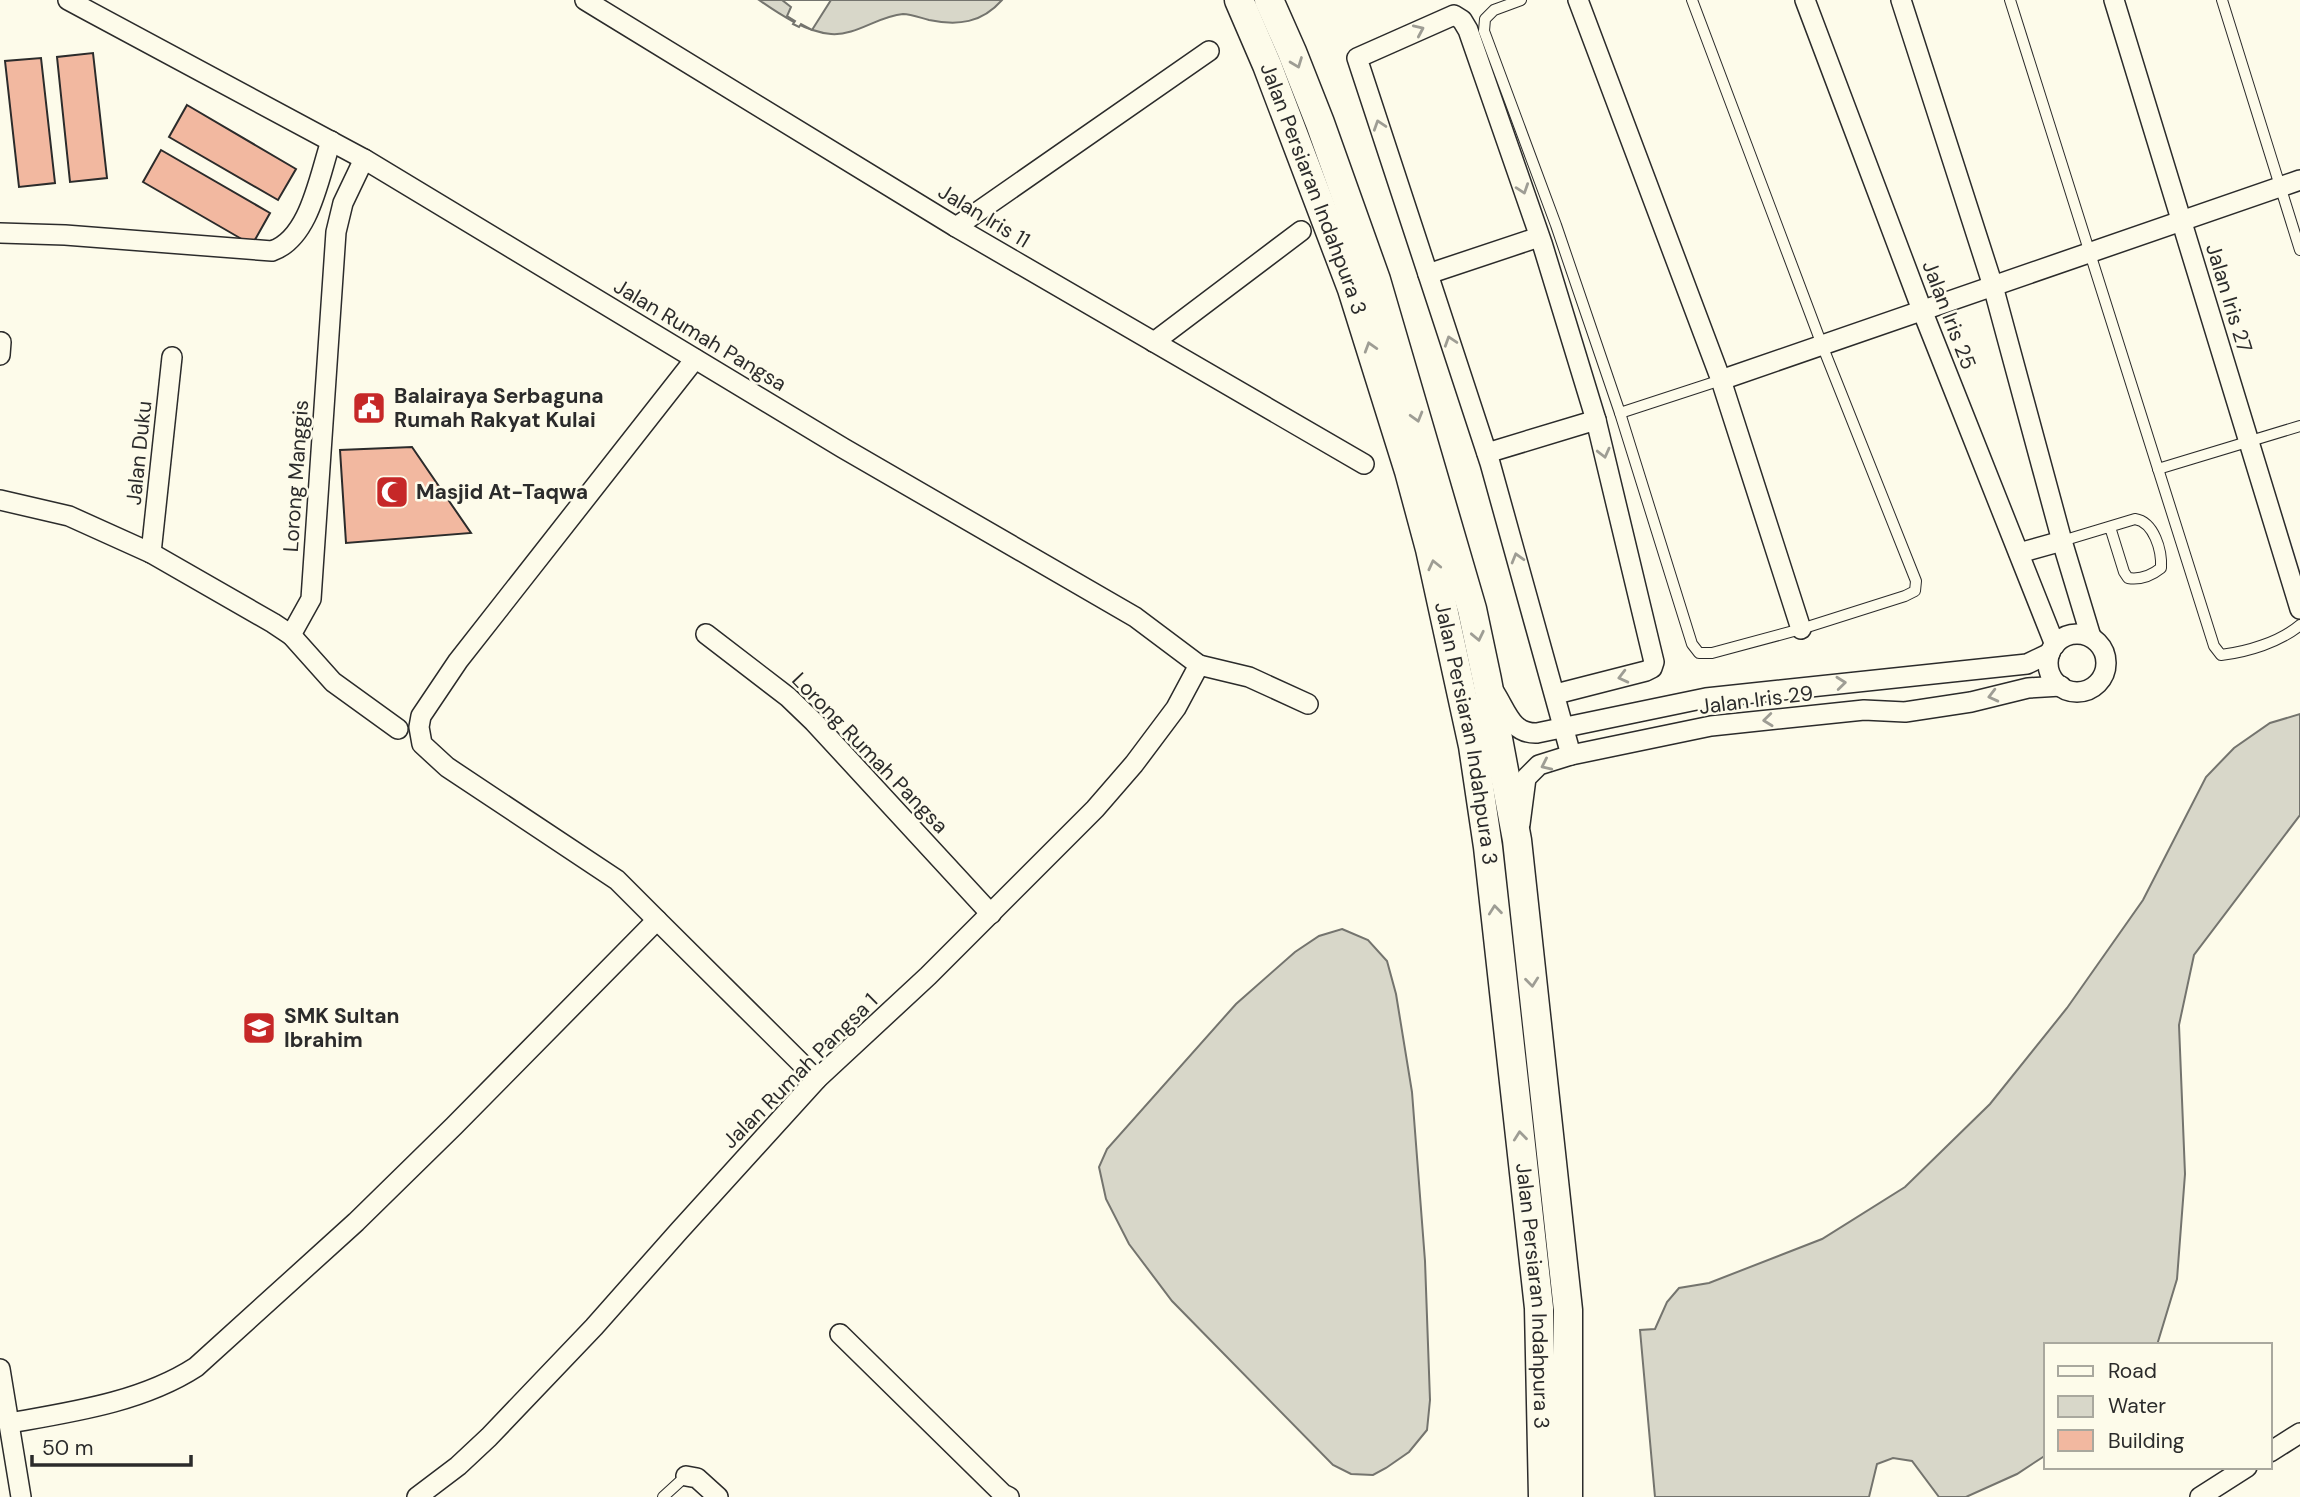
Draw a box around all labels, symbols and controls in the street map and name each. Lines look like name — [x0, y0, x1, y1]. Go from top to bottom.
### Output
one-way arrow — [1412, 24, 1425, 38]
one-way arrow — [1288, 56, 1302, 68]
street label: Jalan Persiaran Indahpura 3 — [1253, 59, 1373, 318]
one-way arrow — [1373, 119, 1387, 131]
street label: Jalan Iris 11 — [933, 178, 1035, 254]
one-way arrow — [1515, 183, 1529, 195]
street label: Jalan Iris 27 — [2199, 240, 2259, 356]
street label: Jalan Iris 25 — [1915, 257, 1983, 373]
street label: Jalan Rumah Pangsa — [608, 272, 792, 398]
one-way arrow — [1444, 335, 1458, 347]
one-way arrow — [1364, 342, 1378, 354]
place label: Balairaya Serbaguna Rumah Rakyat Kulai — [394, 382, 604, 434]
public building icon: Balairaya Serbaguna Rumah Rakyat Kulai — [350, 389, 388, 427]
street label: Jalan Duku — [120, 399, 158, 507]
street label: Lorong Manggis — [277, 399, 315, 553]
one-way arrow — [1409, 411, 1424, 423]
one-way arrow — [1596, 447, 1610, 459]
mosque icon: Masjid At-Taqwa — [373, 473, 411, 511]
place label: Masjid At-Taqwa — [416, 478, 588, 506]
one-way arrow — [1511, 552, 1526, 564]
one-way arrow — [1428, 559, 1442, 571]
street label: Jalan Persiaran Indahpura 3 — [1428, 599, 1504, 866]
one-way arrow — [1469, 630, 1484, 642]
street label: Lorong Rumah Pangsa — [786, 667, 954, 839]
one-way arrow — [1617, 669, 1629, 683]
one-way arrow — [1836, 676, 1847, 691]
street label: Jalan Iris 29 — [1697, 679, 1815, 721]
one-way arrow — [1988, 688, 2000, 702]
one-way arrow — [1762, 712, 1773, 727]
one-way arrow — [1541, 757, 1553, 771]
one-way arrow — [1487, 904, 1502, 916]
one-way arrow — [1525, 976, 1540, 987]
street label: Jalan Rumah Pangsa 1 — [716, 987, 884, 1155]
place label: SMK Sultan Ibrahim — [284, 1002, 400, 1054]
school or university icon: SMK Sultan Ibrahim — [240, 1009, 278, 1047]
one-way arrow — [1513, 1130, 1528, 1141]
street label: Jalan Persiaran Indahpura 3 — [1509, 1161, 1556, 1429]
legend — [2044, 1343, 2272, 1469]
text: Road — [2108, 1357, 2157, 1385]
text: Water — [2108, 1392, 2166, 1420]
scale bar — [32, 1424, 191, 1468]
text: Building — [2108, 1427, 2185, 1455]
text: 50 m — [42, 1434, 93, 1462]

